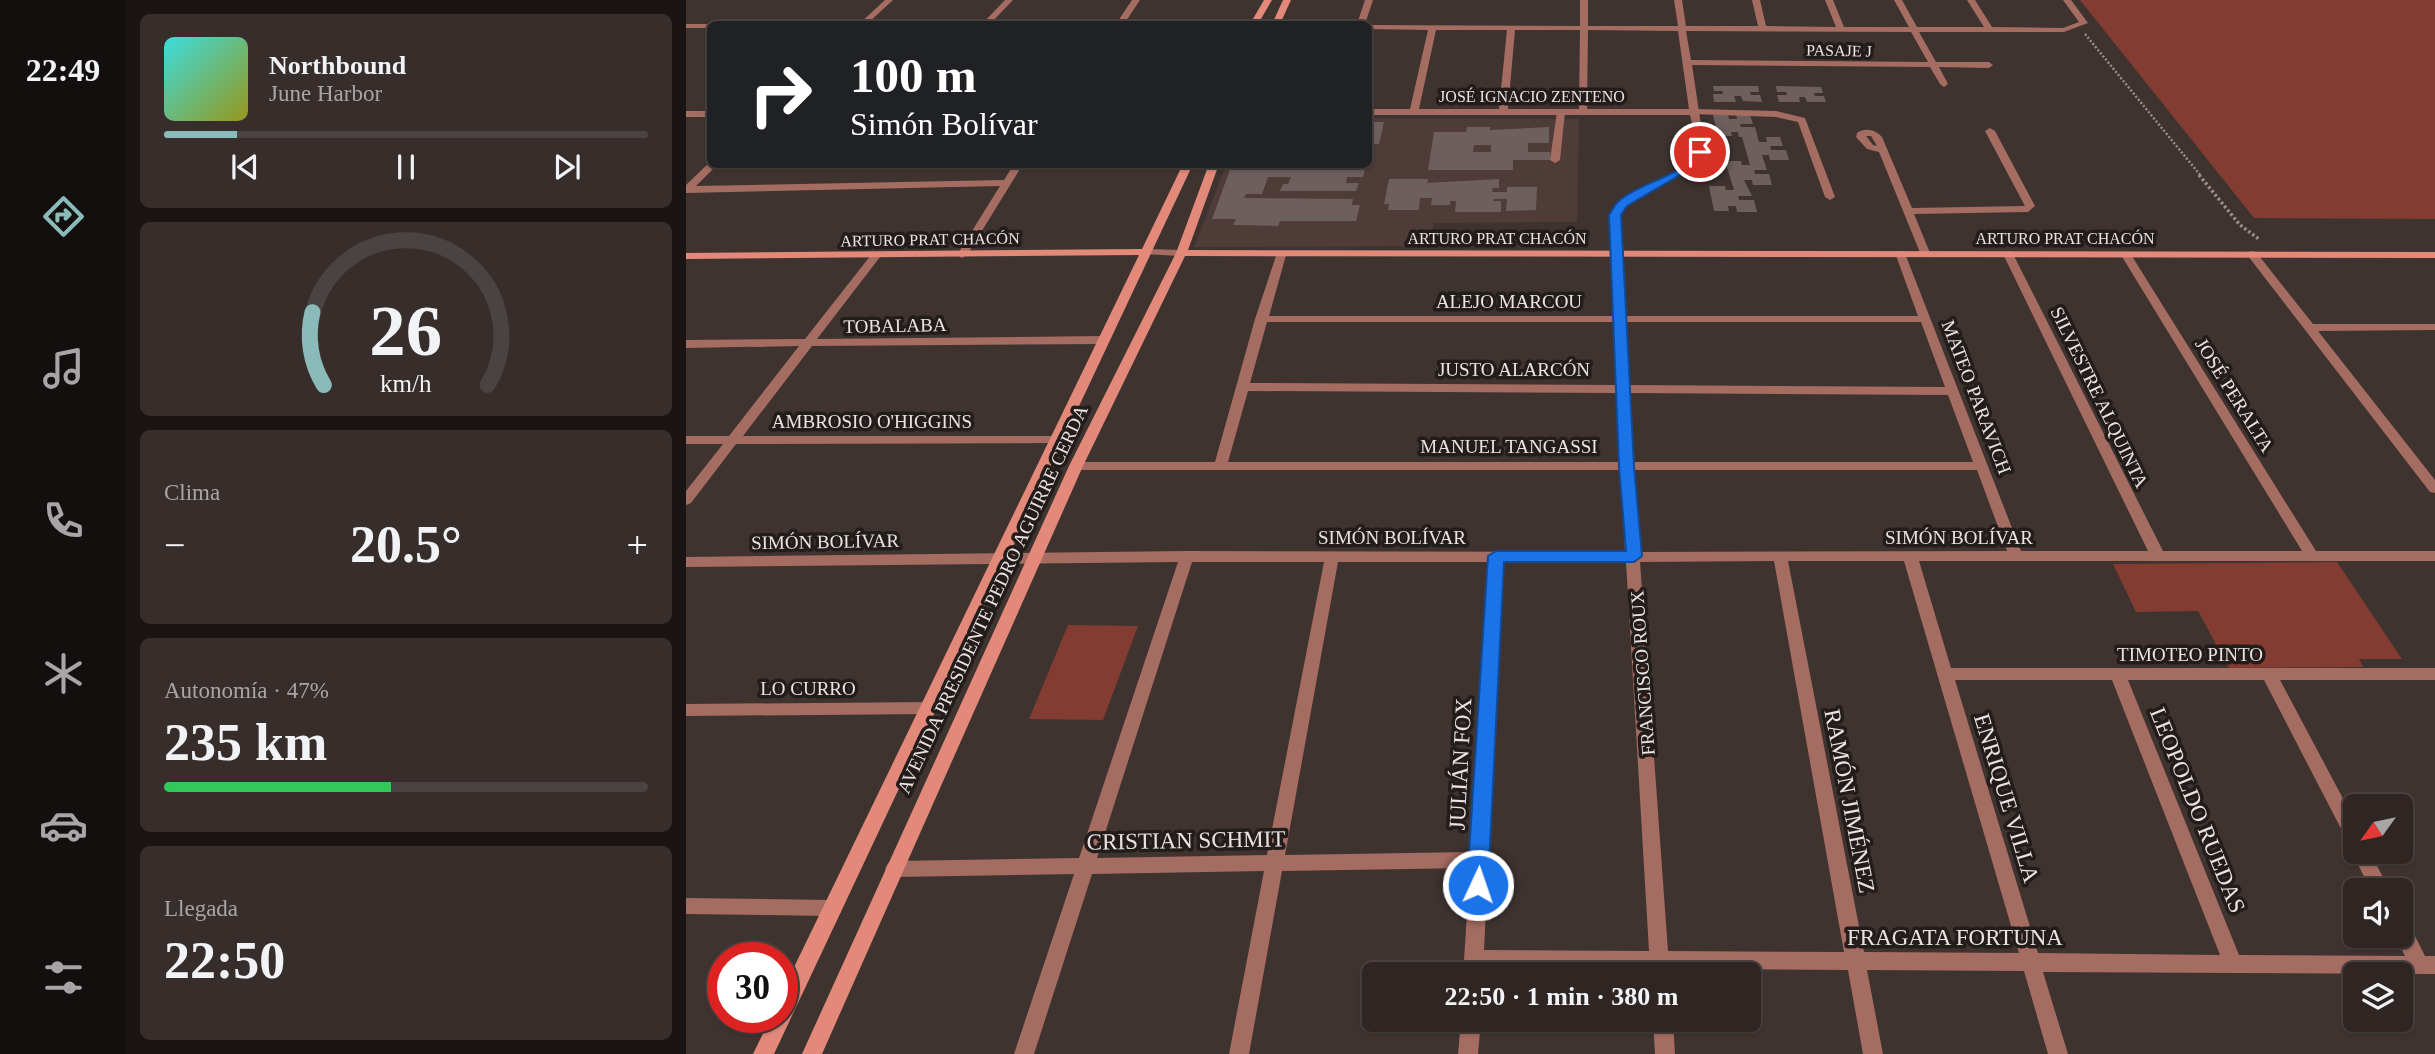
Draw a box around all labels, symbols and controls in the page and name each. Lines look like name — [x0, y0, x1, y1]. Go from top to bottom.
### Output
street label: PASAJE J — [1806, 41, 1872, 60]
text: 100 m — [850, 48, 977, 103]
icon: right — [735, 49, 826, 140]
text: Northbound — [269, 51, 406, 80]
text: 22:49 — [26, 52, 100, 88]
text: June Harbor — [269, 81, 382, 106]
street label: JOSÉ IGNACIO ZENTENO — [1439, 87, 1625, 105]
text: Simón Bolívar — [850, 106, 1038, 142]
pin — [1670, 122, 1730, 182]
icon: arrive — [1681, 133, 1719, 171]
icon: previous — [226, 148, 264, 186]
icon: pause — [387, 148, 425, 186]
icon: next — [548, 148, 586, 186]
icon: directions — [39, 192, 88, 241]
street label: ARTURO PRAT CHACÓN — [840, 228, 1020, 250]
street label: ARTURO PRAT CHACÓN — [1407, 229, 1587, 247]
street label: ARTURO PRAT CHACÓN — [1975, 229, 2155, 247]
text: 26 — [370, 290, 442, 371]
street label: ALEJO MARCOU — [1436, 291, 1582, 312]
street label: SILVESTRE ALQUINTA — [2047, 303, 2153, 491]
street label: TOBALABA — [843, 314, 947, 337]
street label: MATEO PARAVICH — [1938, 317, 2016, 477]
street label: JOSÉ PERALTA — [2191, 334, 2278, 456]
icon: music — [39, 344, 88, 393]
street label: JUSTO ALARCÓN — [1438, 359, 1590, 380]
text: km/h — [380, 370, 432, 397]
street label: AVENIDA PRESIDENTE PEDRO AGUIRRE CERDA — [893, 401, 1092, 797]
street label: AMBROSIO O'HIGGINS — [772, 411, 972, 432]
street label: MANUEL TANGASSI — [1420, 436, 1598, 457]
text: Clima — [164, 480, 220, 505]
icon: phone — [39, 496, 88, 545]
text: 20.5° — [350, 516, 462, 573]
text: − — [164, 524, 185, 566]
text: + — [627, 524, 648, 566]
street label: SIMÓN BOLÍVAR — [1318, 527, 1466, 548]
street label: SIMÓN BOLÍVAR — [1885, 527, 2033, 548]
street label: SIMÓN BOLÍVAR — [751, 530, 899, 553]
street label: FRANCISCO ROUX — [1626, 590, 1659, 756]
street label: TIMOTEO PINTO — [2117, 644, 2263, 665]
icon: climate — [39, 649, 88, 698]
text: Autonomía · 47% — [164, 678, 329, 703]
street label: LO CURRO — [760, 678, 856, 699]
street label: JULIÁN FOX — [1445, 697, 1476, 831]
street label: LEOPOLDO RUEDAS — [2145, 704, 2250, 916]
street label: RAMÓN JIMÉNEZ — [1819, 707, 1881, 895]
street label: ENRIQUE VILLA — [1969, 711, 2044, 886]
text: 235 km — [164, 714, 327, 771]
north arrow — [2343, 794, 2413, 864]
map controls — [2343, 794, 2413, 1032]
icon: car — [39, 801, 88, 850]
street label: CRISTIAN SCHMIT — [1086, 826, 1286, 855]
position arrow — [1441, 848, 1515, 922]
button: sound — [2343, 878, 2413, 948]
text: Llegada — [164, 896, 238, 921]
street label: FRAGATA FORTUNA — [1847, 925, 2063, 950]
text: 22:50 — [164, 932, 285, 989]
speed limit sign: 30 — [707, 942, 798, 1033]
icon: filters — [39, 953, 88, 1002]
button: layers — [2343, 962, 2413, 1032]
text: 22:50 · 1 min · 380 m — [1445, 982, 1679, 1011]

